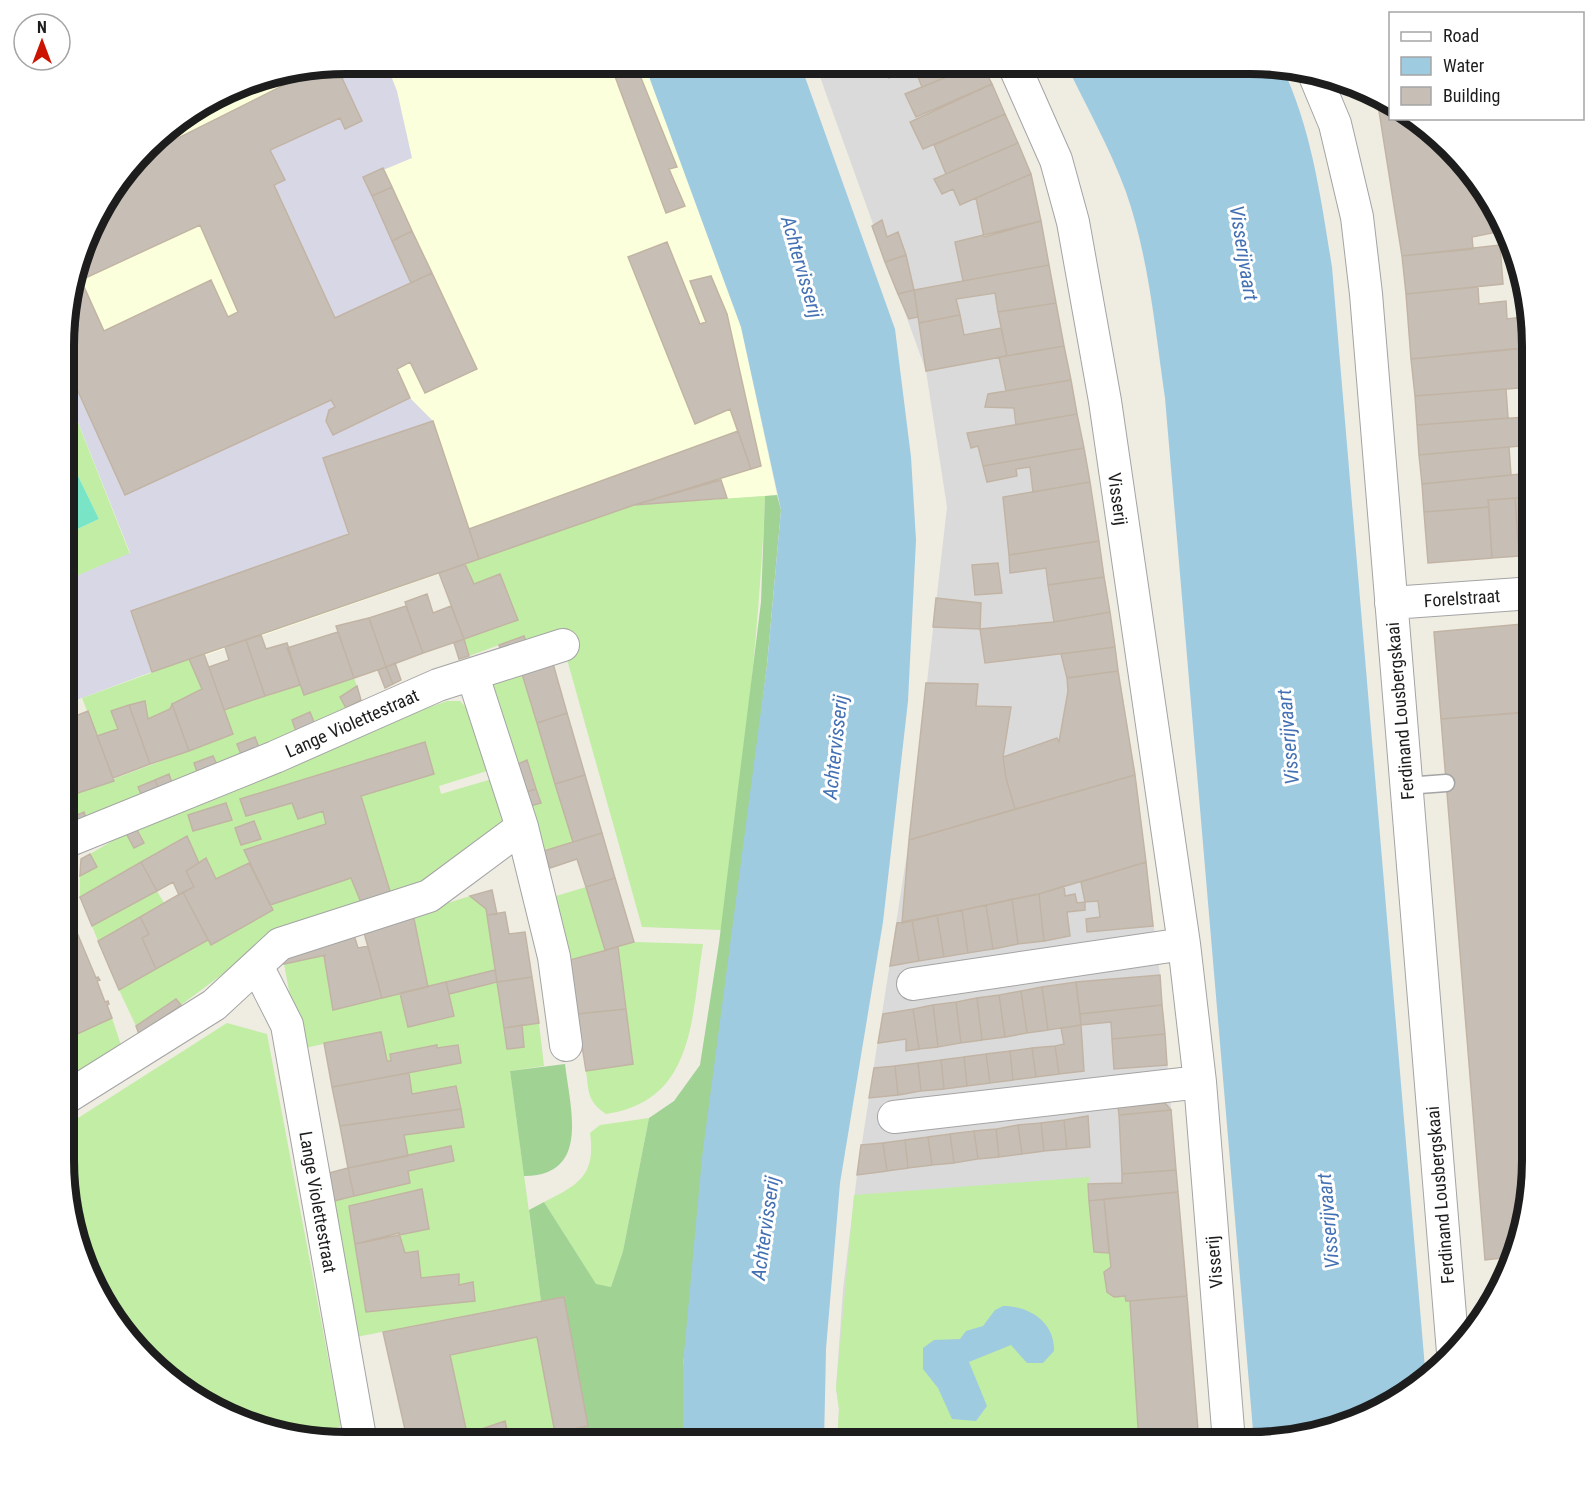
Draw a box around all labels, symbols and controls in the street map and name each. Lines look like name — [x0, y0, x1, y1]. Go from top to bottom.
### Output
north arrow — [12, 12, 72, 72]
legend — [1389, 12, 1584, 120]
text: N — [37, 18, 47, 37]
text: Road — [1443, 25, 1479, 46]
text: Water — [1443, 55, 1485, 76]
text: Building — [1443, 85, 1500, 106]
water label: Visserijvaart — [1225, 204, 1263, 302]
water label: Achtervisserij — [776, 212, 828, 321]
street label: Visserij — [1104, 471, 1132, 527]
street label: Forelstraat — [1423, 585, 1501, 611]
street label: Ferdinand Lousbergskaai — [1382, 621, 1418, 801]
street label: Lange Violettestraat — [282, 684, 422, 762]
water label: Visserijvaart — [1272, 688, 1304, 786]
water label: Achtervisserij — [817, 693, 852, 801]
street label: Ferdinand Lousbergskaai — [1422, 1105, 1458, 1285]
street label: Lange Violettestraat — [295, 1130, 341, 1274]
water label: Visserijvaart — [1312, 1172, 1344, 1270]
water label: Achtervisserij — [746, 1174, 784, 1282]
street label: Visserij — [1201, 1235, 1227, 1289]

